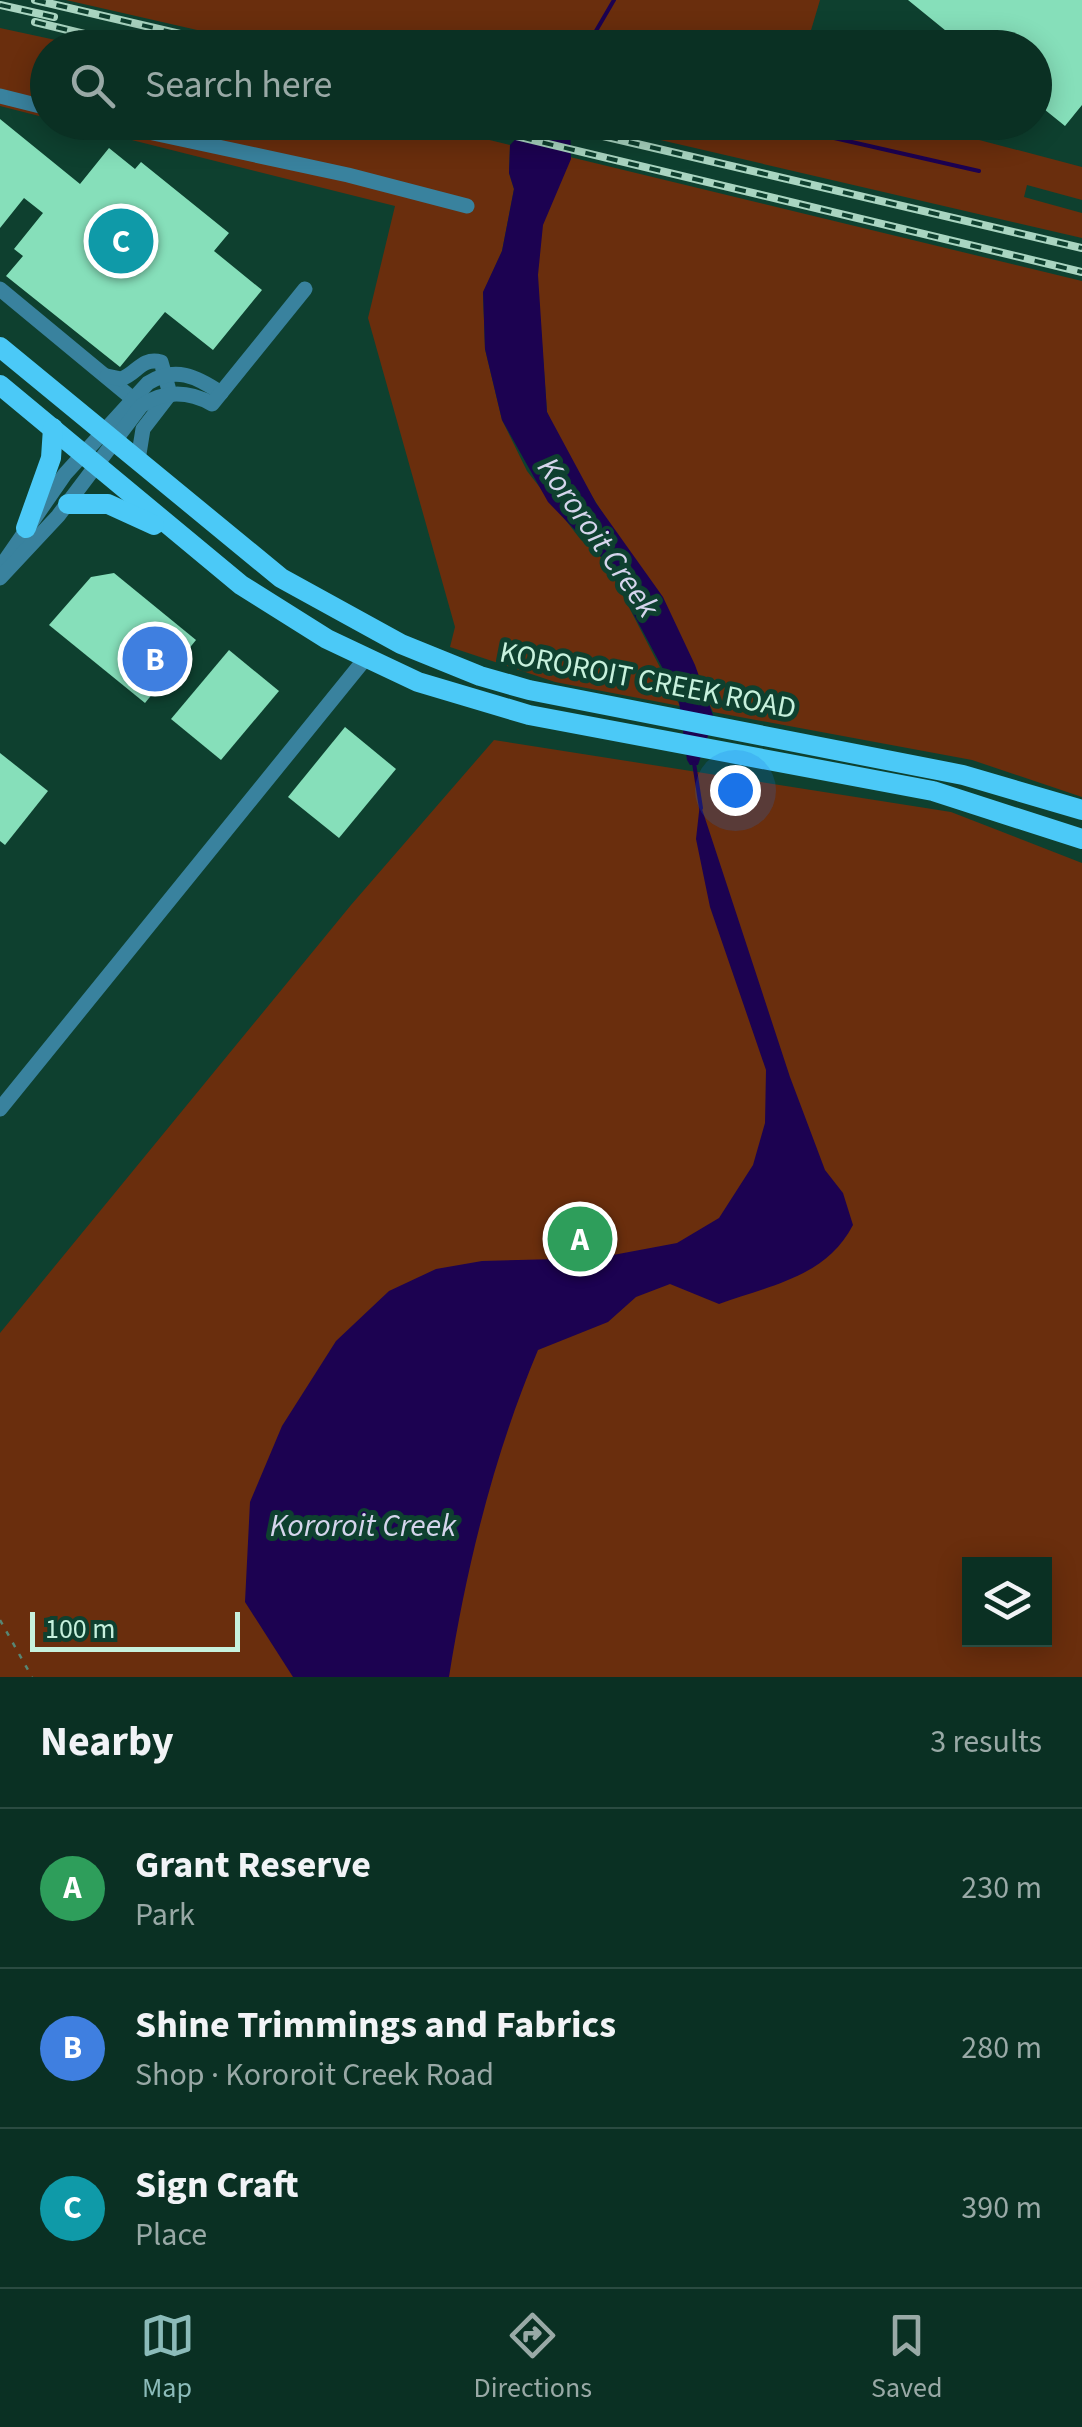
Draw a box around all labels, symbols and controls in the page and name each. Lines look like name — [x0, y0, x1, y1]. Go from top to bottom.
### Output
search box — [30, 30, 1052, 140]
icon: search — [65, 58, 120, 113]
text: Search here — [145, 58, 332, 112]
pin: C — [88, 204, 154, 278]
water label: Kororoit Creek — [526, 448, 671, 628]
pin: B — [122, 622, 188, 696]
street label: KOROROIT CREEK ROAD — [496, 631, 800, 730]
your location — [710, 765, 761, 816]
pin: A — [548, 1202, 612, 1276]
water label: Kororoit Creek — [270, 1503, 457, 1549]
map controls — [962, 1557, 1052, 1647]
button: layers — [962, 1557, 1052, 1647]
scale bar — [30, 1607, 240, 1652]
text: 100 m — [45, 1609, 116, 1649]
text: Nearby — [40, 1712, 174, 1772]
text: 3 results — [930, 1719, 1042, 1765]
text: Grant Reserve — [135, 1838, 371, 1892]
text: A — [63, 1865, 82, 1911]
text: 230 m — [961, 1865, 1042, 1911]
text: Park — [135, 1892, 195, 1938]
text: Shine Trimmings and Fabrics — [135, 1998, 616, 2052]
text: B — [63, 2025, 82, 2071]
text: 280 m — [961, 2025, 1042, 2071]
text: Shop · Kororoit Creek Road — [135, 2052, 494, 2098]
text: Sign Craft — [135, 2158, 299, 2212]
text: C — [63, 2185, 82, 2231]
text: 390 m — [961, 2185, 1042, 2231]
text: Place — [135, 2212, 207, 2258]
tab: Map — [140, 2308, 195, 2408]
tab: Directions — [474, 2308, 592, 2408]
tab: Saved — [871, 2308, 942, 2408]

